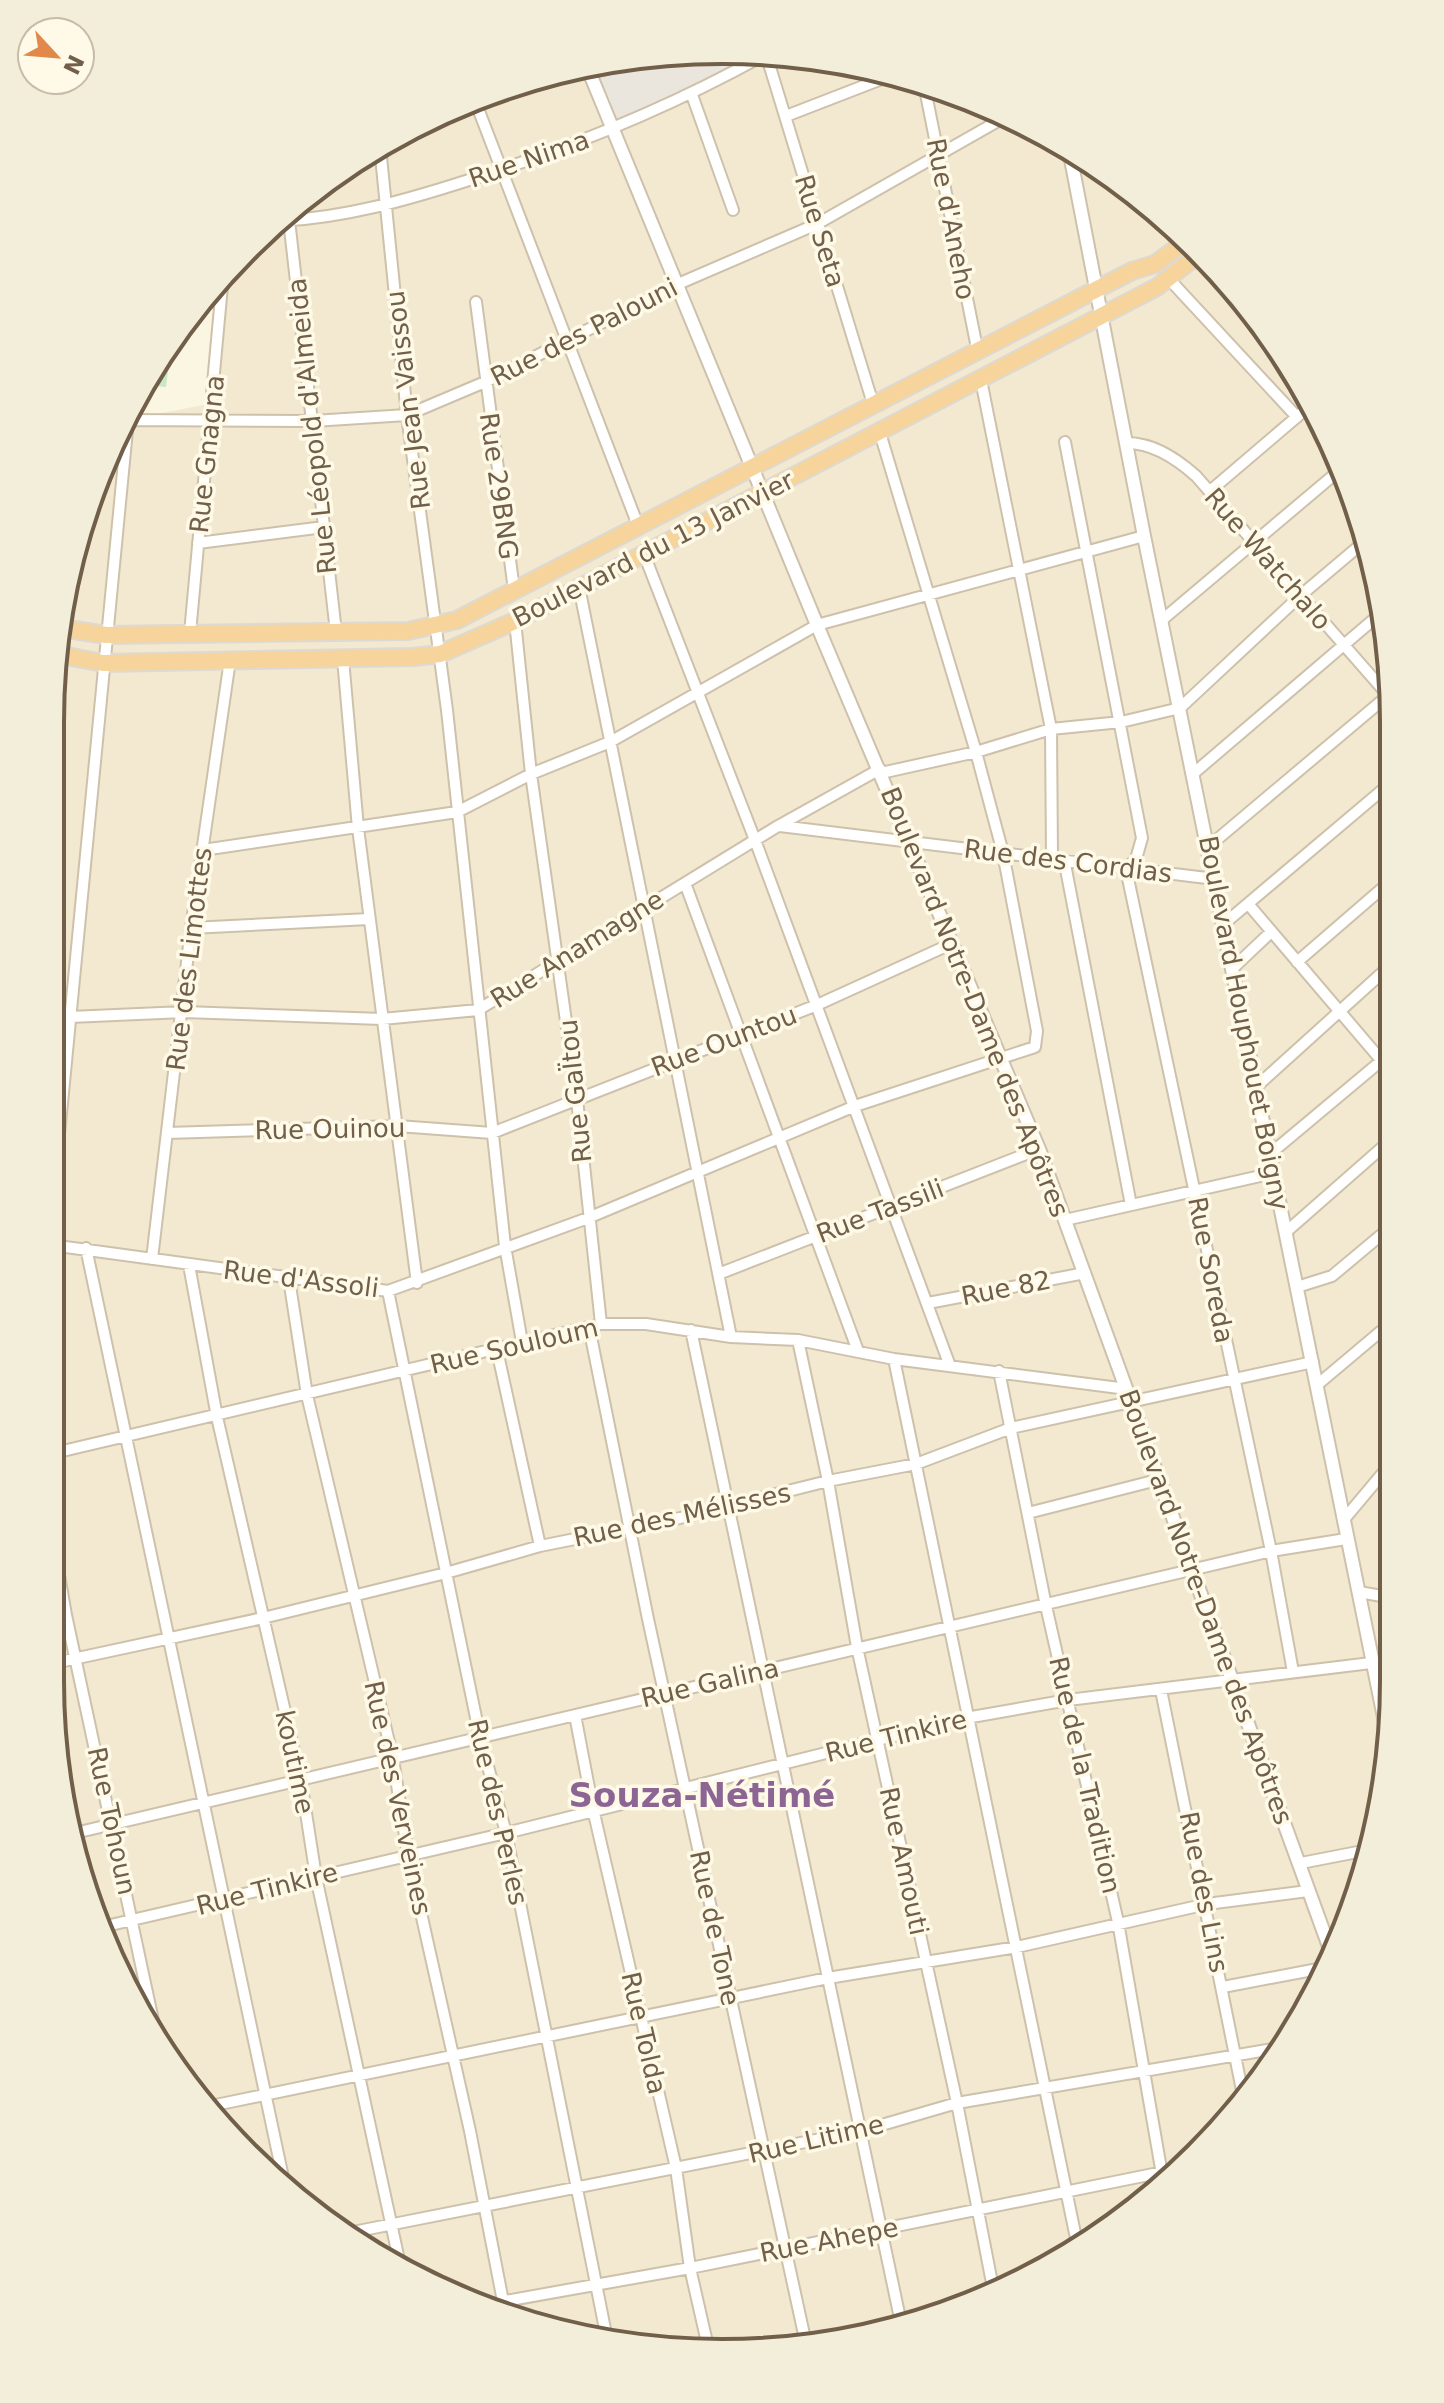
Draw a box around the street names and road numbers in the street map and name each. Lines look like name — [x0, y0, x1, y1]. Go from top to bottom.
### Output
street label: Rue Nima — [465, 124, 593, 194]
street label: Rue d'Aneho — [921, 136, 981, 302]
street label: Rue Seta — [789, 171, 851, 291]
street label: Rue des Palouni — [486, 272, 682, 392]
street label: Rue Léopold d'Almeida — [282, 276, 342, 576]
street label: Rue Jean Vaissou — [380, 289, 436, 511]
street label: Rue Gnagna — [184, 373, 230, 535]
street label: Rue 29BNG — [474, 411, 524, 561]
street label: Boulevard du 13 Janvier — [507, 465, 799, 633]
street label: Rue Watchalo — [1198, 482, 1338, 636]
street label: Boulevard Notre-Dame des Apôtres — [875, 783, 1075, 1221]
street label: Rue des Cordias — [962, 833, 1174, 889]
street label: Boulevard Houphouet Boigny — [1193, 833, 1295, 1213]
street label: Rue des Limottes — [160, 846, 218, 1072]
street label: Rue Anamagne — [485, 884, 669, 1014]
street label: Rue Ountou — [647, 999, 801, 1083]
street label: Rue GaÏtou — [552, 1018, 597, 1164]
street label: Rue Ouinou — [254, 1113, 406, 1145]
street label: Rue Tassili — [812, 1173, 948, 1249]
street label: Rue Soreda — [1182, 1194, 1240, 1346]
street label: Rue d'Assoli — [221, 1255, 381, 1303]
street label: Rue 82 — [959, 1265, 1053, 1311]
street label: Rue Souloum — [427, 1312, 601, 1380]
street label: Boulevard Notre-Dame des Apôtres — [1113, 1385, 1299, 1829]
street label: Rue des Mélisses — [571, 1477, 793, 1553]
street label: Rue Galina — [638, 1653, 782, 1713]
street label: Rue de la Tradition — [1043, 1654, 1127, 1896]
street label: Rue des Verveines — [358, 1678, 438, 1918]
street label: Rue Tinkire — [822, 1704, 970, 1768]
street label: koutime — [269, 1707, 321, 1817]
street label: Rue des Perles — [462, 1716, 534, 1908]
street label: Rue Tohoun — [82, 1744, 142, 1898]
street label: Rue Amouti — [874, 1784, 934, 1938]
street label: Rue des Lins — [1174, 1809, 1234, 1975]
street label: Rue de Tone — [684, 1847, 746, 2009]
street label: Rue Tinkire — [193, 1857, 341, 1921]
street label: Rue Tolda — [615, 1969, 673, 2097]
street label: Rue Litime — [745, 2109, 887, 2169]
street label: Rue Ahepe — [757, 2212, 901, 2268]

